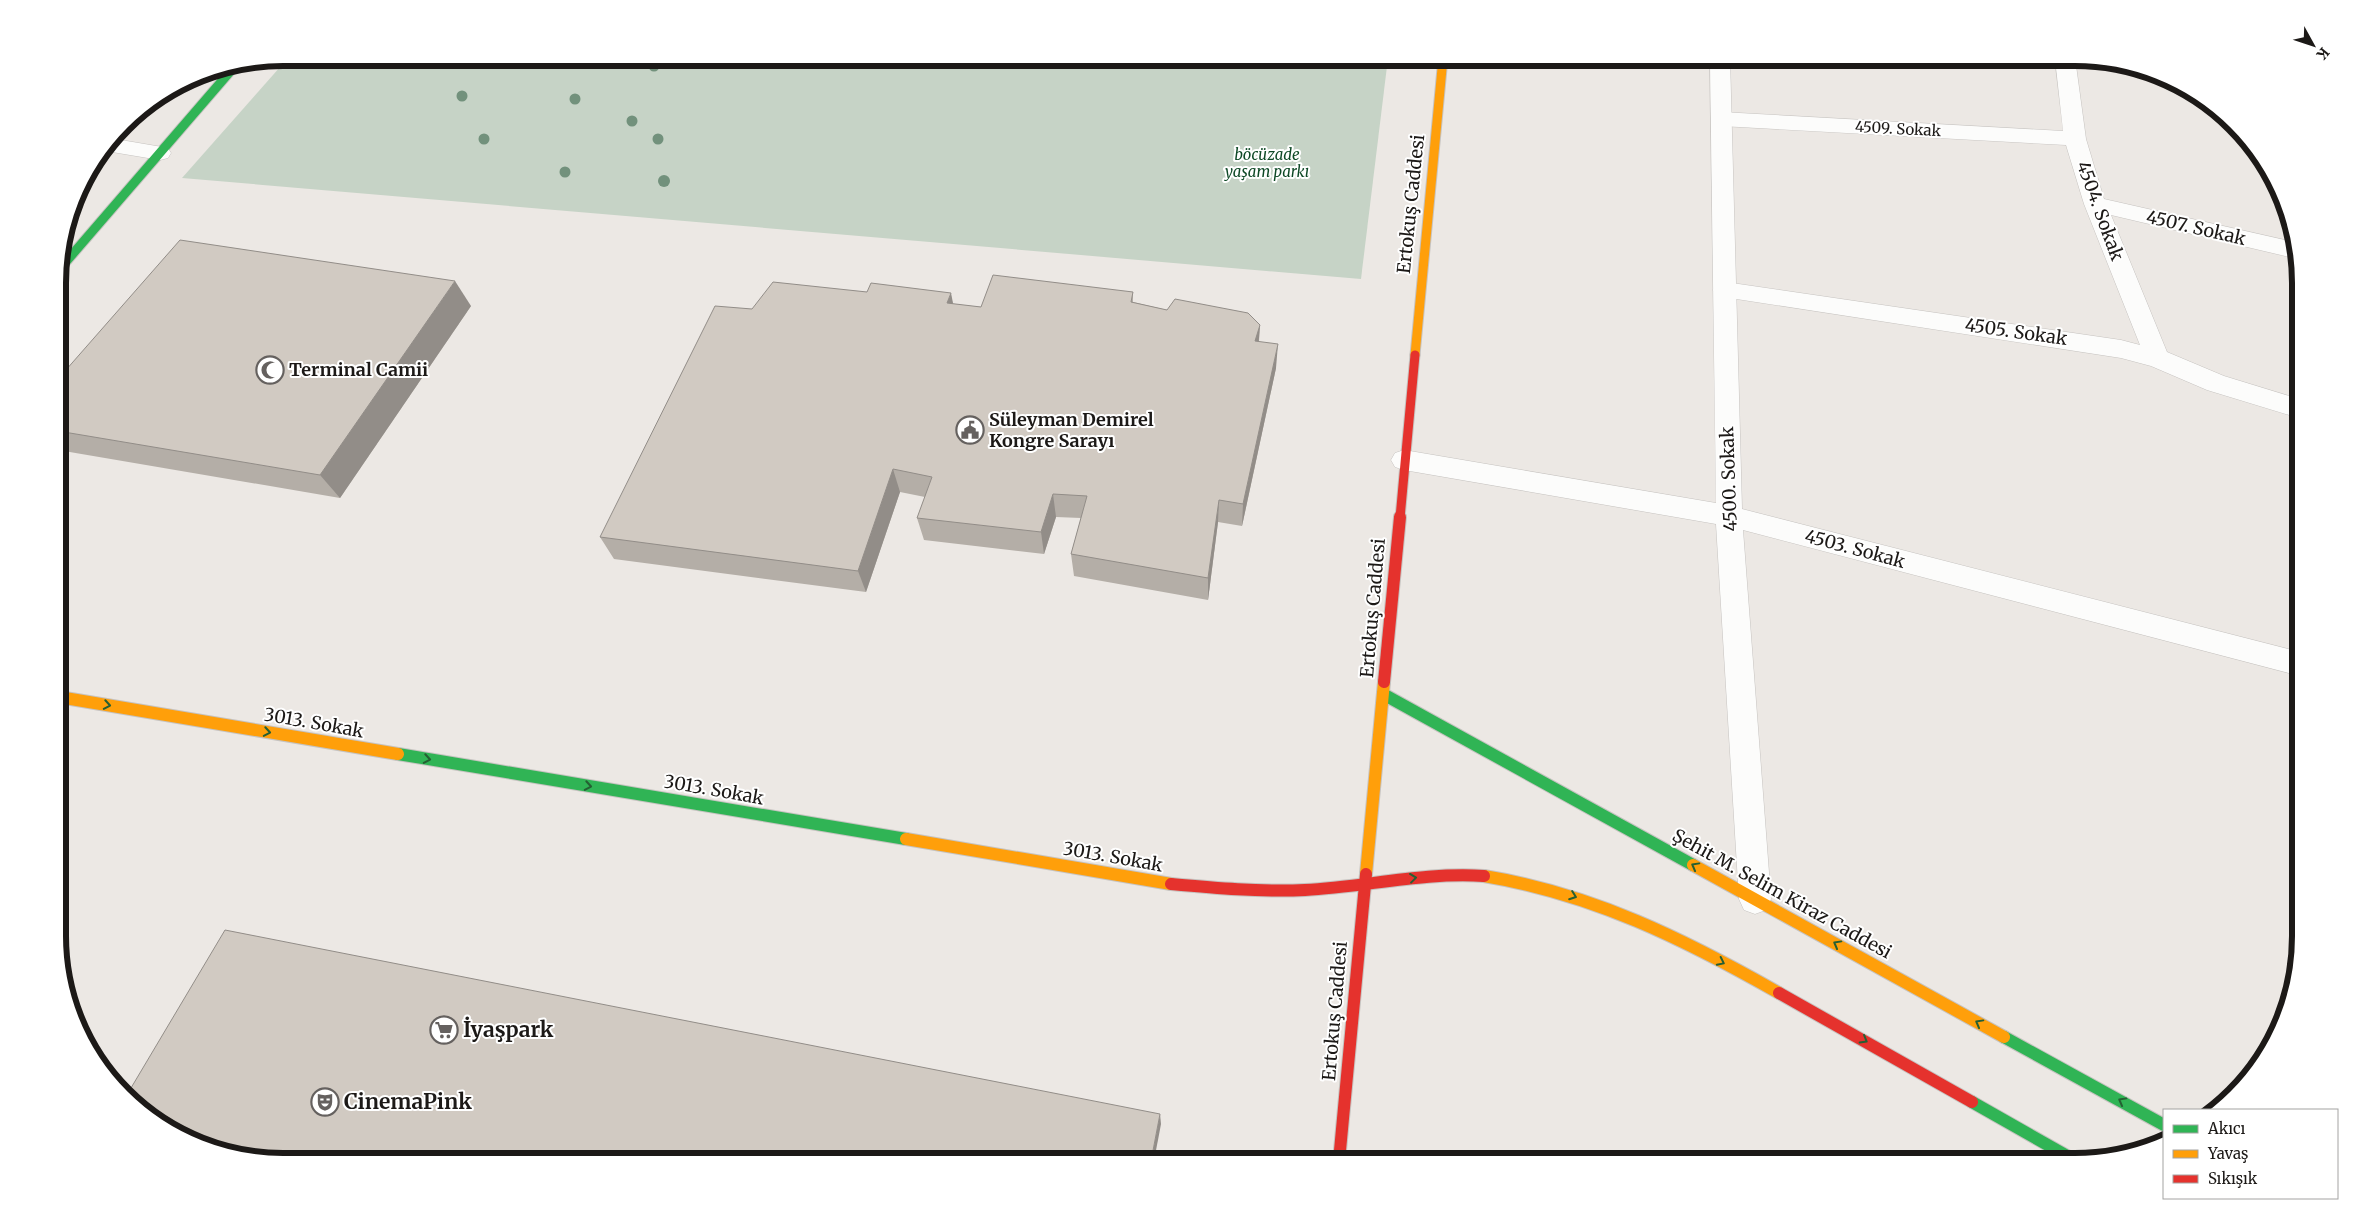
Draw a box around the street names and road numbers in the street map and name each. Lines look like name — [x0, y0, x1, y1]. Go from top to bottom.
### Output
street label: 4509. Sokak — [1855, 117, 1942, 140]
street label: Ertokuş Caddesi — [1392, 133, 1429, 275]
street label: 4504. Sokak — [2072, 158, 2129, 264]
street label: 4507. Sokak — [2144, 205, 2249, 250]
street label: 4505. Sokak — [1963, 313, 2069, 350]
street label: 4500. Sokak — [1715, 426, 1742, 532]
street label: 4503. Sokak — [1803, 524, 1908, 573]
street label: Ertokuş Caddesi — [1355, 537, 1390, 679]
street label: 3013. Sokak — [262, 702, 366, 743]
street label: 3013. Sokak — [662, 769, 766, 810]
street label: Şehit M. Selim Kiraz Caddesi — [1669, 824, 1896, 964]
street label: 3013. Sokak — [1061, 836, 1165, 877]
street label: Ertokuş Caddesi — [1317, 940, 1352, 1082]

